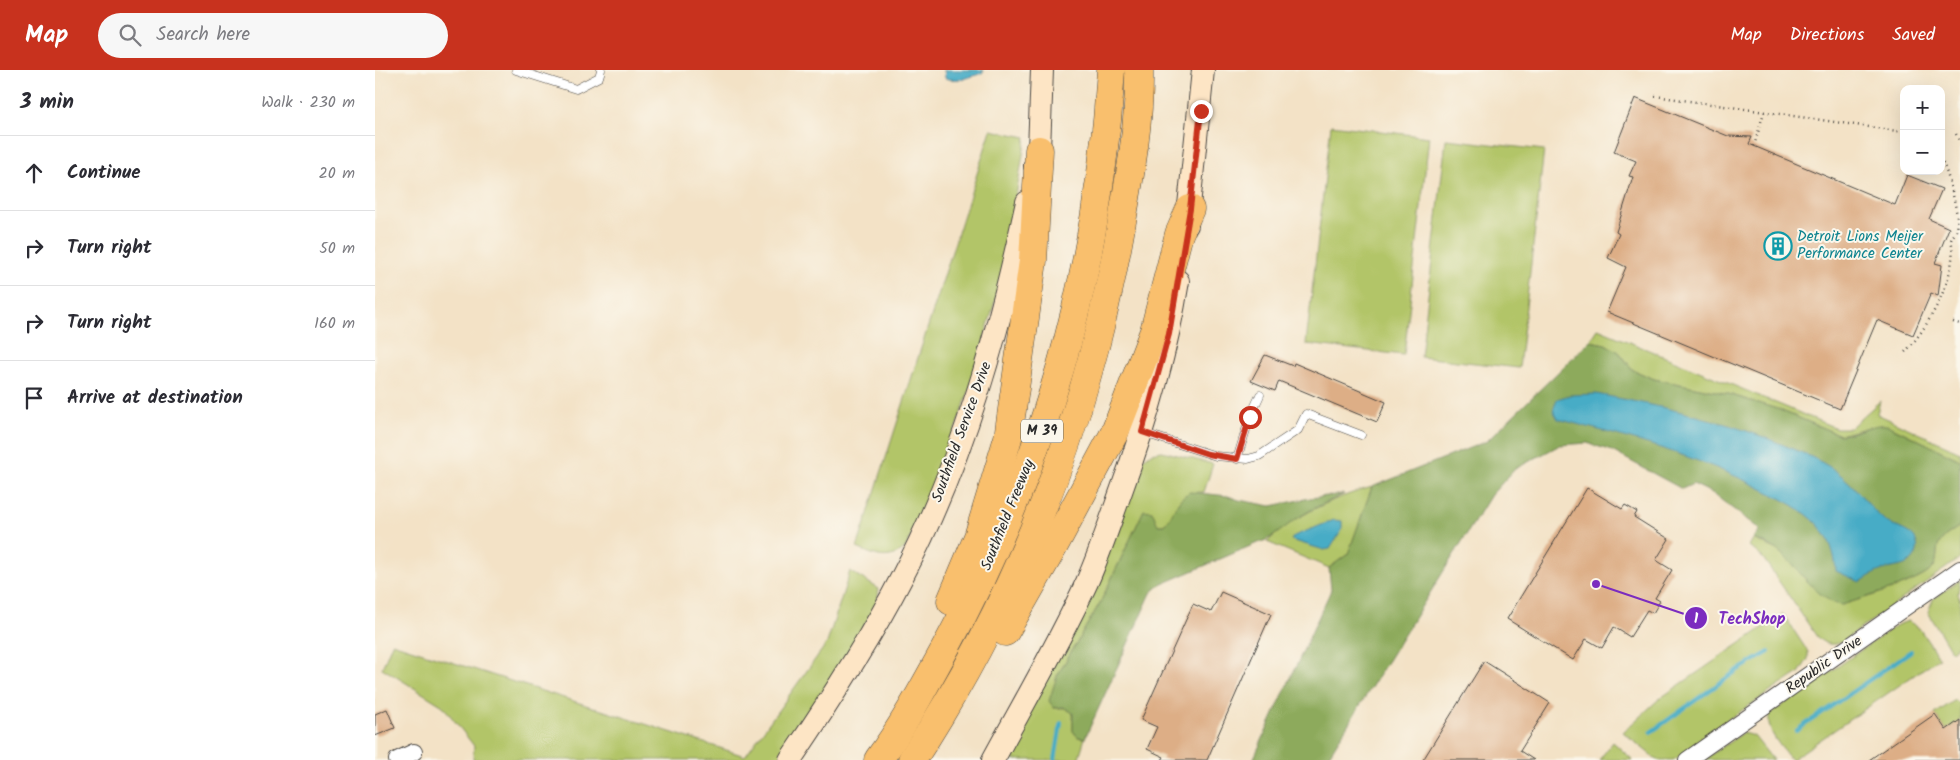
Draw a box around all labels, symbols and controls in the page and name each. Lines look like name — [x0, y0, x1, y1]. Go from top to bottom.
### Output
search box — [98, 13, 448, 58]
text: Map — [25, 16, 68, 55]
text: Search here — [156, 20, 250, 50]
icon: search — [116, 21, 144, 49]
text: Map — [1730, 21, 1762, 50]
text: Directions — [1790, 21, 1864, 50]
text: Saved — [1892, 21, 1935, 50]
map controls — [1900, 85, 1945, 175]
button: + — [1900, 85, 1945, 130]
text: 3 min — [20, 86, 74, 119]
text: Walk · 230 m — [261, 90, 355, 115]
route end — [1190, 100, 1213, 123]
button: − — [1900, 130, 1945, 175]
text: Continue — [67, 158, 140, 188]
icon: ahead — [20, 159, 48, 187]
text: 20 m — [319, 161, 355, 186]
place label: Detroit Lions Meijer Performance Center — [1797, 225, 1924, 266]
building icon: Detroit Lions Meijer Performance Center — [1763, 231, 1793, 261]
text: Turn right — [67, 233, 152, 263]
icon: right — [20, 234, 48, 262]
text: 50 m — [319, 236, 355, 261]
text: Turn right — [67, 308, 152, 338]
icon: right — [20, 309, 48, 337]
text: 160 m — [314, 311, 355, 336]
street label: Southfield Service Drive — [925, 358, 999, 506]
text: Arrive at destination — [67, 383, 243, 413]
icon: arrive — [20, 384, 48, 412]
route start — [1239, 406, 1262, 429]
road number: M 39 — [1021, 420, 1063, 442]
street label: Southfield Freeway — [975, 455, 1042, 574]
callout: TechShop — [1684, 603, 1796, 634]
text: 1 — [1694, 607, 1699, 631]
text: TechShop — [1718, 607, 1786, 632]
street label: Republic Drive — [1781, 630, 1868, 700]

